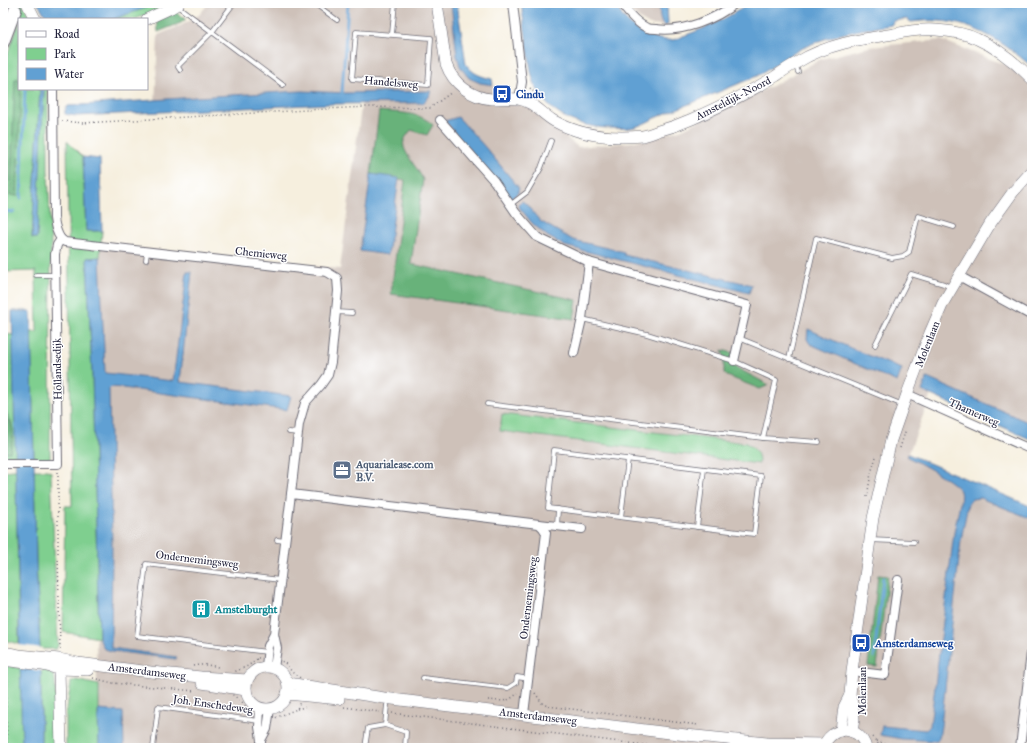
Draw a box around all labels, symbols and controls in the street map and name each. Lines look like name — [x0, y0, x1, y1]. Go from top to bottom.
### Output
legend — [18, 18, 148, 90]
text: Road — [54, 27, 80, 41]
text: Park — [54, 47, 76, 61]
text: Water — [54, 67, 84, 81]
street label: Handelsweg — [363, 74, 419, 91]
street label: Amsteldijk-Noord — [692, 74, 774, 123]
bus stop icon: Cindu — [491, 83, 513, 105]
place label: Cindu — [516, 88, 544, 101]
street label: Chemieweg — [235, 244, 288, 263]
street label: Molenlaan — [912, 319, 943, 369]
street label: Hollandsedijk — [50, 337, 65, 400]
street label: Thamerweg — [947, 396, 1001, 430]
place label: Aquarialease.com B.V. — [355, 458, 434, 484]
office icon: Aquarialease.com B.V. — [331, 459, 353, 481]
street label: Ondernemingsweg — [155, 548, 240, 571]
street label: Ondernemingsweg — [517, 555, 540, 640]
building icon: Amstelburght — [190, 598, 212, 620]
place label: Amstelburght — [214, 603, 278, 616]
bus stop icon: Amsterdamseweg — [850, 632, 872, 654]
place label: Amsterdamseweg — [874, 637, 954, 650]
street label: Amsterdamseweg — [106, 660, 187, 683]
street label: Molenlaan — [856, 667, 869, 715]
street label: Joh. Enschedeweg — [171, 692, 255, 718]
street label: Amsterdamseweg — [497, 705, 578, 728]

